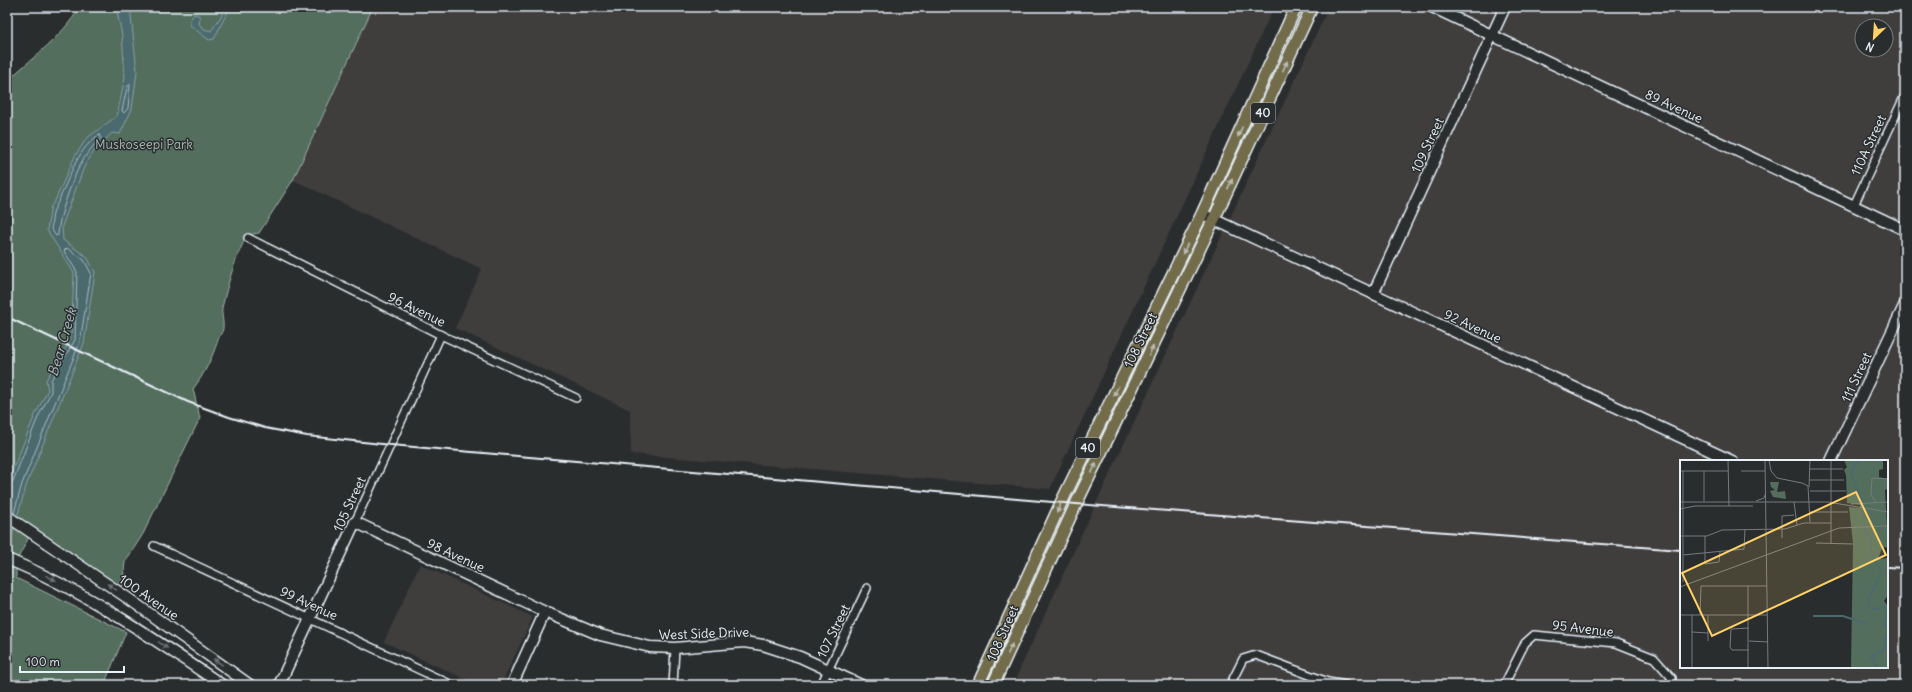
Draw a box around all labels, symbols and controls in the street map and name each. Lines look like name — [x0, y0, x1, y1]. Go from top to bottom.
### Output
north arrow — [1854, 18, 1894, 58]
text: N — [1863, 39, 1876, 55]
one-way arrow — [1282, 60, 1288, 72]
street label: 89 Avenue — [1642, 86, 1705, 127]
road number: 40 — [1251, 103, 1275, 123]
street label: 110A Street — [1847, 112, 1890, 178]
street label: 109 Street — [1407, 114, 1448, 176]
one-way arrow — [1236, 126, 1243, 138]
park label: Muskoseepi Park — [95, 136, 193, 153]
one-way arrow — [1227, 178, 1233, 190]
one-way arrow — [1182, 243, 1188, 255]
street label: 96 Avenue — [385, 288, 448, 331]
water label: Bear Creek — [44, 305, 81, 378]
street label: 92 Avenue — [1441, 306, 1504, 347]
street label: 108 Street — [1120, 309, 1161, 370]
one-way arrow — [1148, 346, 1154, 357]
street label: 111 Street — [1837, 349, 1876, 405]
one-way arrow — [1113, 385, 1119, 397]
road number: 40 — [1076, 438, 1100, 458]
inset map — [1680, 460, 1888, 668]
one-way arrow — [1091, 463, 1097, 474]
street label: 105 Street — [329, 473, 370, 535]
one-way arrow — [1056, 502, 1062, 514]
street label: 98 Avenue — [424, 535, 487, 576]
street label: 100 Avenue — [116, 571, 182, 624]
one-way arrow — [46, 575, 57, 581]
street label: 99 Avenue — [277, 583, 340, 624]
one-way arrow — [106, 584, 118, 591]
street label: 107 Street — [813, 601, 854, 661]
street label: 108 Street — [983, 602, 1022, 664]
street label: 95 Avenue — [1551, 616, 1615, 641]
street label: West Side Drive — [659, 623, 749, 644]
one-way arrow — [158, 641, 168, 649]
one-way arrow — [1007, 643, 1013, 655]
scale bar — [20, 648, 124, 674]
text: 100 m — [26, 654, 60, 669]
one-way arrow — [213, 658, 224, 666]

